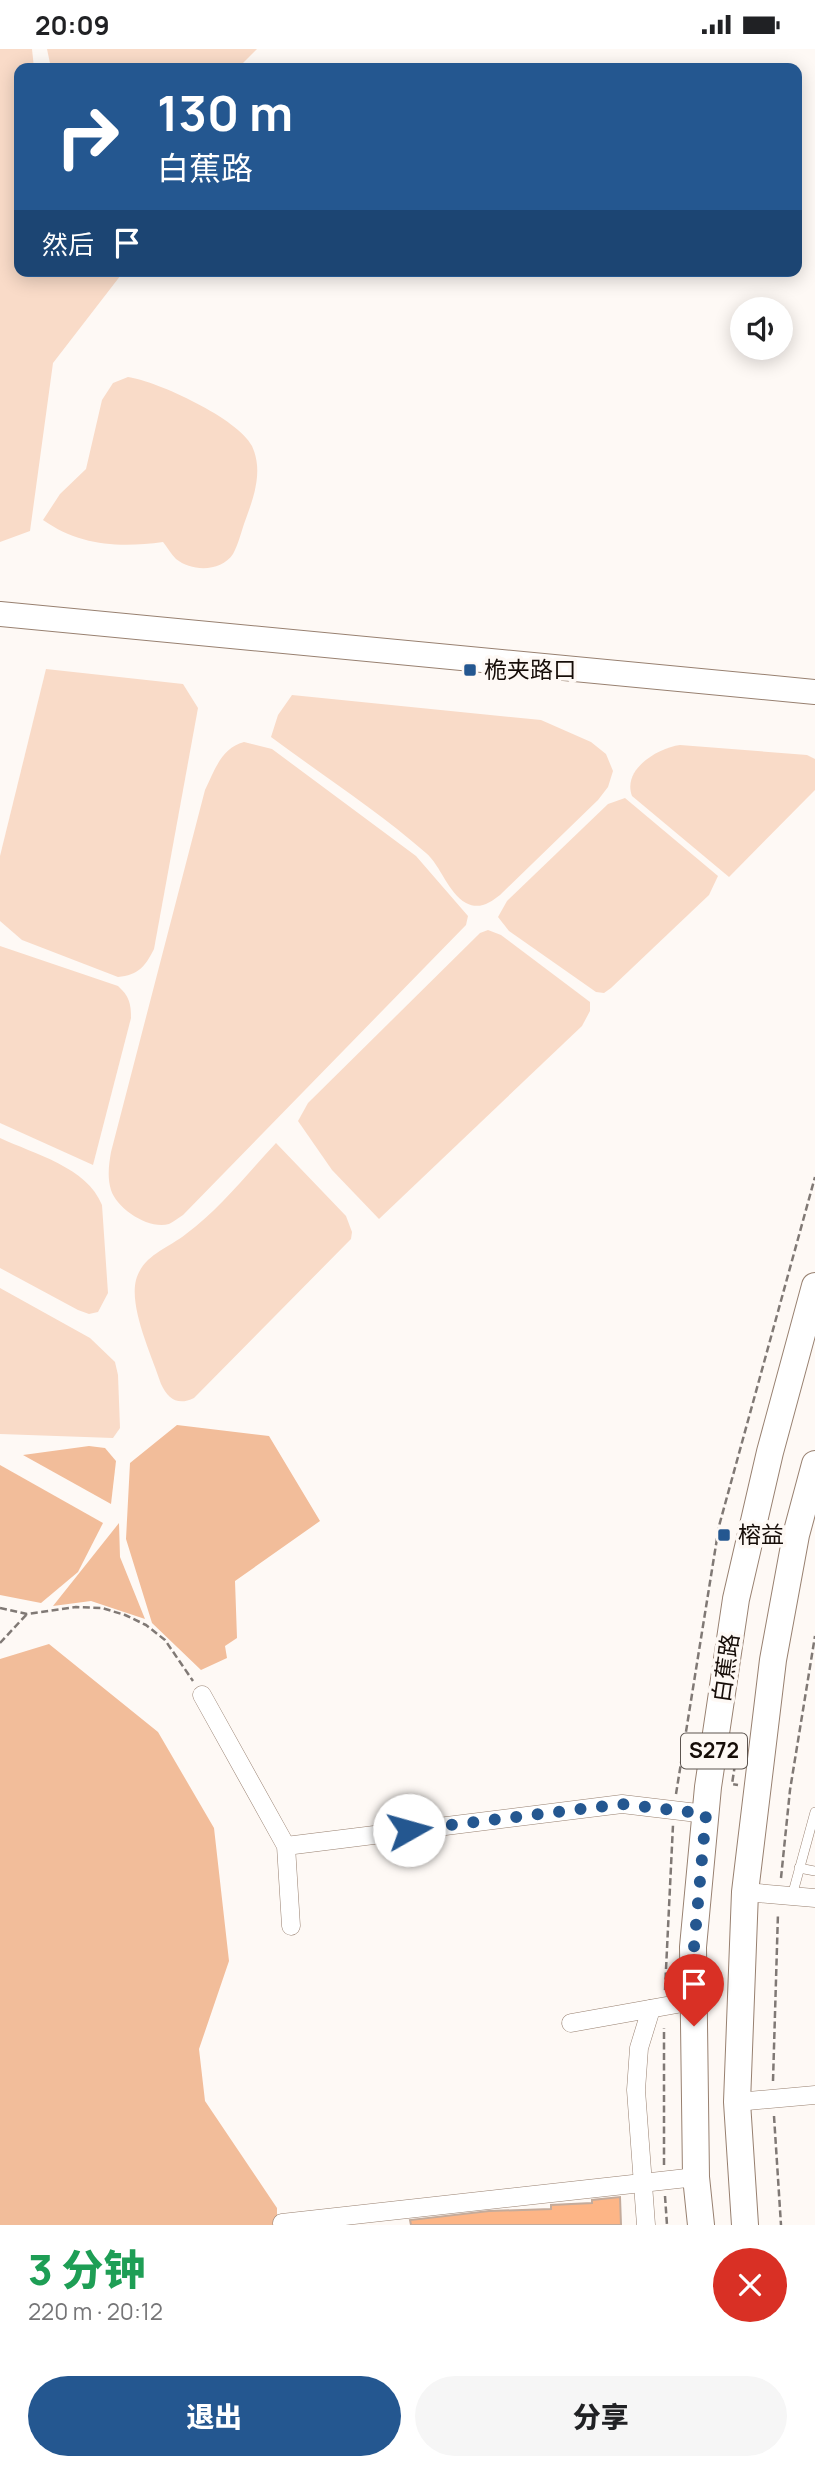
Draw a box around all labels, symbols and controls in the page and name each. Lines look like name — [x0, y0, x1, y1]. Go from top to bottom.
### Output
text: 20:09 — [35, 7, 110, 43]
text: 130 m — [157, 79, 293, 146]
icon: right — [42, 91, 133, 182]
text: 白蕉路 — [157, 146, 253, 190]
icon: arrive — [108, 224, 146, 262]
text: 然后 — [42, 226, 94, 262]
map controls — [730, 297, 793, 360]
button: sound — [730, 297, 793, 360]
place label: 桅夹路口 — [484, 653, 576, 685]
marker: 桅夹路口 — [462, 662, 478, 678]
place label: 榕益 — [738, 1518, 784, 1550]
marker: 榕益 — [716, 1527, 732, 1543]
street label: 白蕉路 — [704, 1631, 746, 1704]
road number: S272 — [681, 1733, 747, 1769]
position arrow — [372, 1793, 446, 1867]
pin — [664, 1954, 724, 2026]
icon: arrive — [675, 1965, 713, 2003]
text: 3 分钟 — [28, 2240, 145, 2298]
button: close — [713, 2248, 787, 2322]
text: 220 m · 20:12 — [28, 2295, 163, 2327]
button: 退出 — [28, 2376, 401, 2456]
button: 分享 — [415, 2376, 787, 2456]

